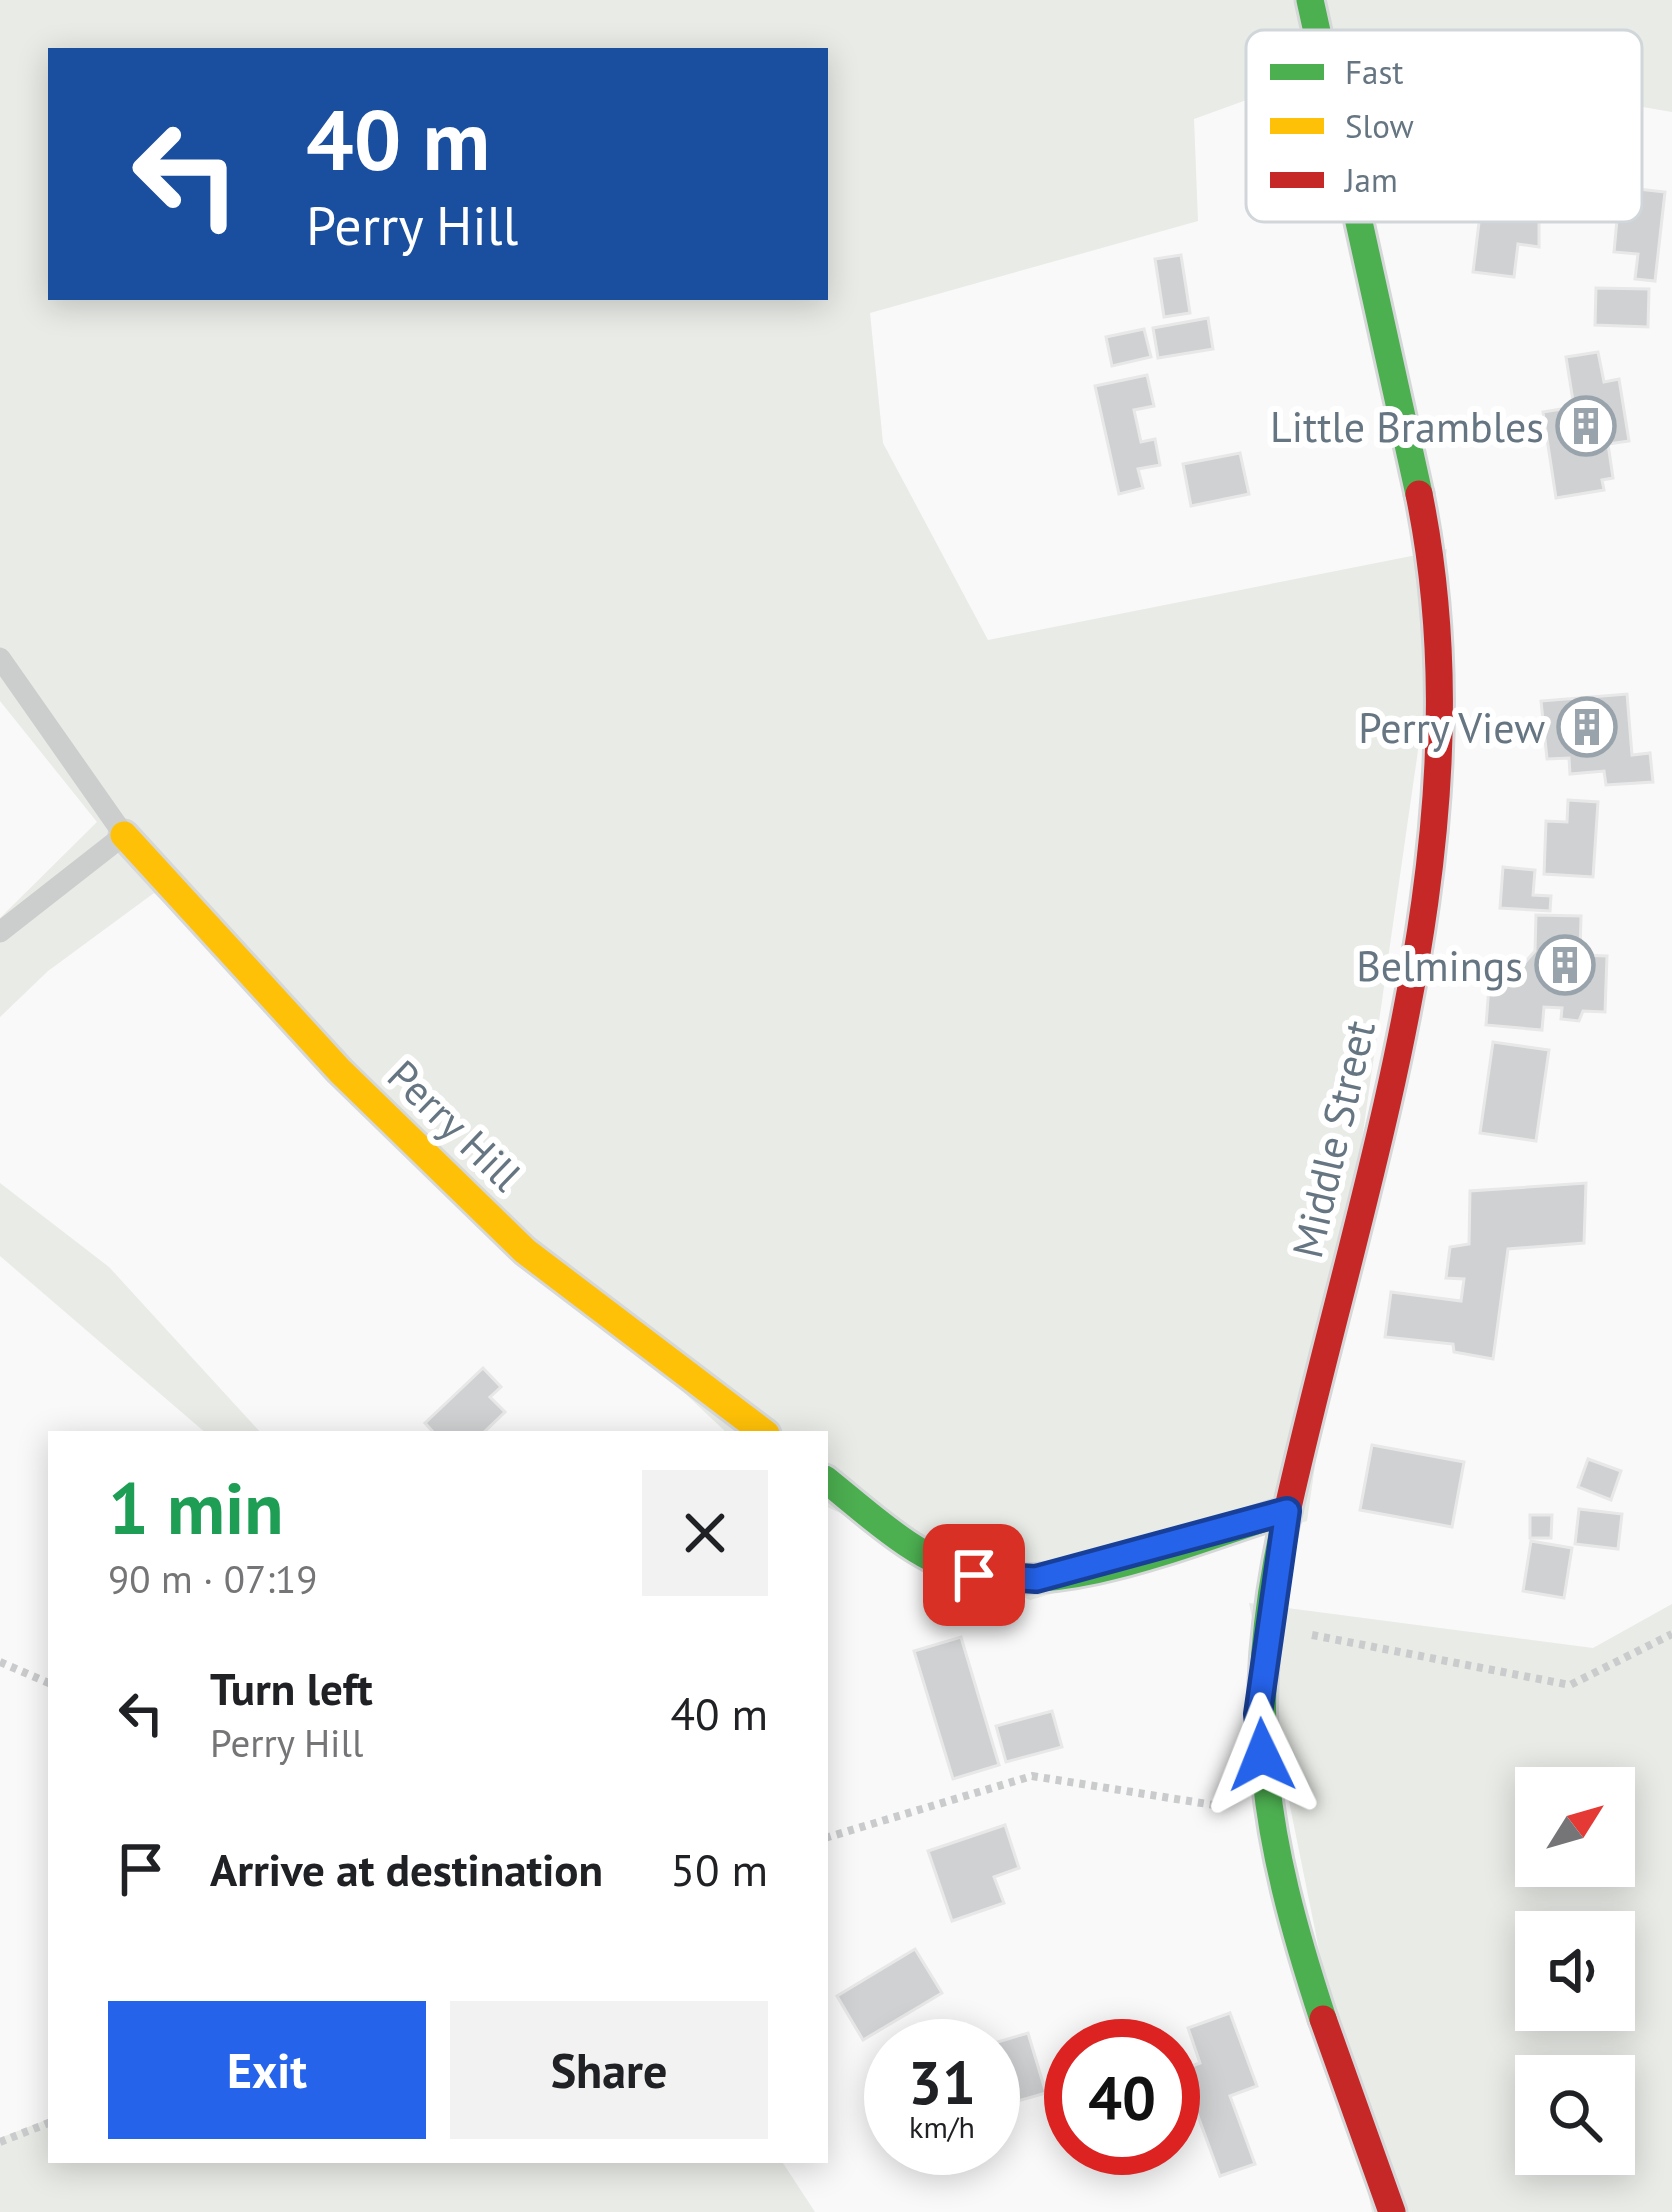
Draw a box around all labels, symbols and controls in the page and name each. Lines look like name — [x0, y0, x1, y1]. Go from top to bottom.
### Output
legend — [1246, 30, 1642, 222]
text: Fast — [1345, 50, 1404, 93]
text: 40 m — [306, 84, 490, 193]
icon: left — [108, 96, 264, 252]
text: Slow — [1345, 104, 1414, 147]
text: Jam — [1343, 158, 1398, 201]
text: Perry Hill — [306, 190, 518, 260]
building icon: Little Brambles — [1555, 395, 1617, 457]
place label: Little Brambles — [1270, 399, 1544, 454]
building icon: Perry View — [1556, 696, 1618, 758]
place label: Perry View — [1358, 700, 1545, 755]
building icon: Belmings — [1534, 934, 1596, 996]
place label: Belmings — [1356, 938, 1523, 993]
street label: Middle Street — [1279, 1015, 1387, 1263]
street label: Perry Hill — [376, 1048, 534, 1202]
text: 1 min — [108, 1461, 284, 1554]
button: close — [642, 1470, 768, 1596]
pin — [923, 1524, 1025, 1626]
icon: arrive — [941, 1542, 1007, 1608]
text: 90 m · 07:19 — [108, 1553, 317, 1604]
text: Turn left — [210, 1659, 373, 1717]
icon: left — [108, 1680, 174, 1746]
text: 40 m — [670, 1684, 768, 1742]
position arrow — [1199, 1692, 1325, 1818]
text: Perry Hill — [210, 1717, 363, 1768]
north arrow — [1515, 1767, 1635, 1887]
map controls — [1515, 1767, 1635, 2175]
icon: arrive — [108, 1836, 174, 1902]
text: Arrive at destination — [210, 1840, 603, 1898]
text: 50 m — [670, 1840, 768, 1898]
button: sound — [1515, 1911, 1635, 2031]
button: Exit — [108, 2001, 426, 2139]
button: Share — [450, 2001, 768, 2139]
speed limit sign: 40 — [1044, 2019, 1200, 2175]
text: 31 — [908, 2043, 976, 2121]
button: search — [1515, 2055, 1635, 2175]
text: km/h — [909, 2107, 975, 2146]

